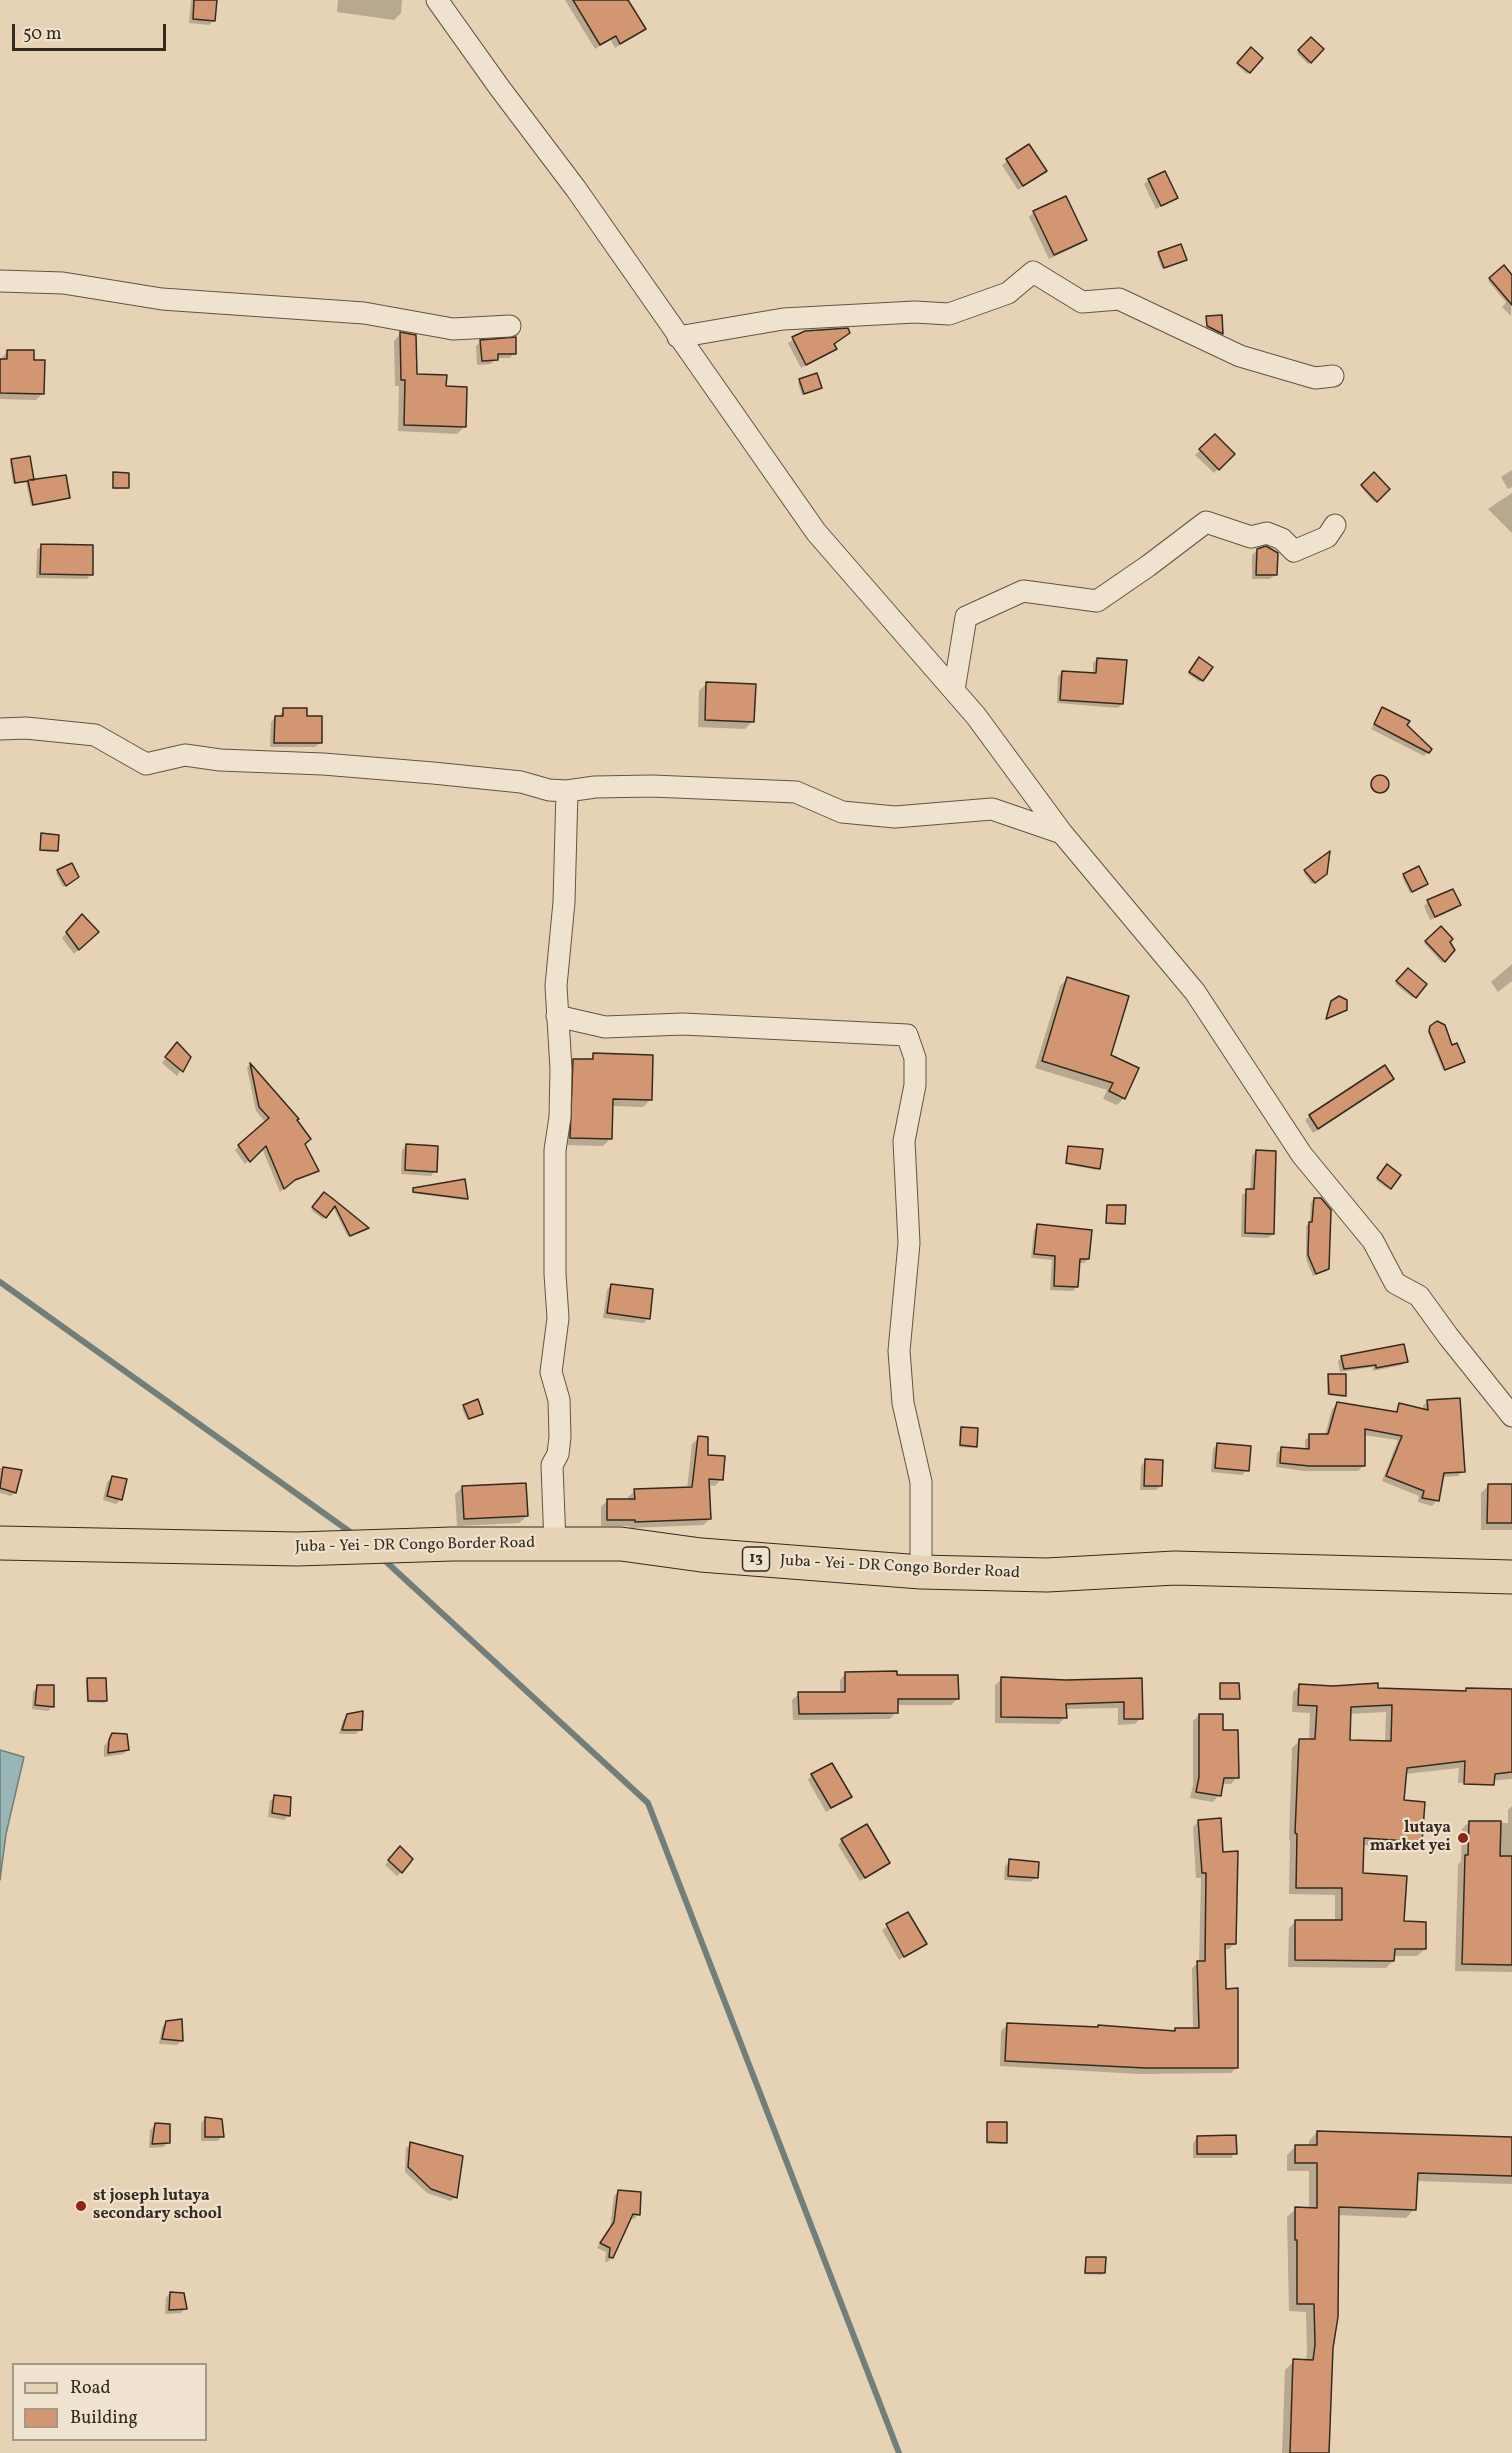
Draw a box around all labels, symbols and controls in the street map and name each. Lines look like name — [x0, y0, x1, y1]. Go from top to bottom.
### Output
scale bar — [15, 12, 170, 50]
text: 50 m — [23, 22, 62, 47]
street label: Juba - Yei - DR Congo Border Road — [295, 1534, 535, 1558]
road number: 13 — [742, 1547, 770, 1571]
street label: Juba - Yei - DR Congo Border Road — [780, 1552, 1020, 1584]
place label: lutaya market yei — [1370, 1819, 1451, 1857]
marker: lutaya market yei — [1456, 1831, 1470, 1845]
place label: st joseph lutaya secondary school — [93, 2187, 222, 2225]
marker: st joseph lutaya secondary school — [74, 2199, 88, 2213]
legend — [12, 2363, 207, 2441]
text: Road — [70, 2376, 111, 2401]
text: Building — [70, 2406, 138, 2431]

